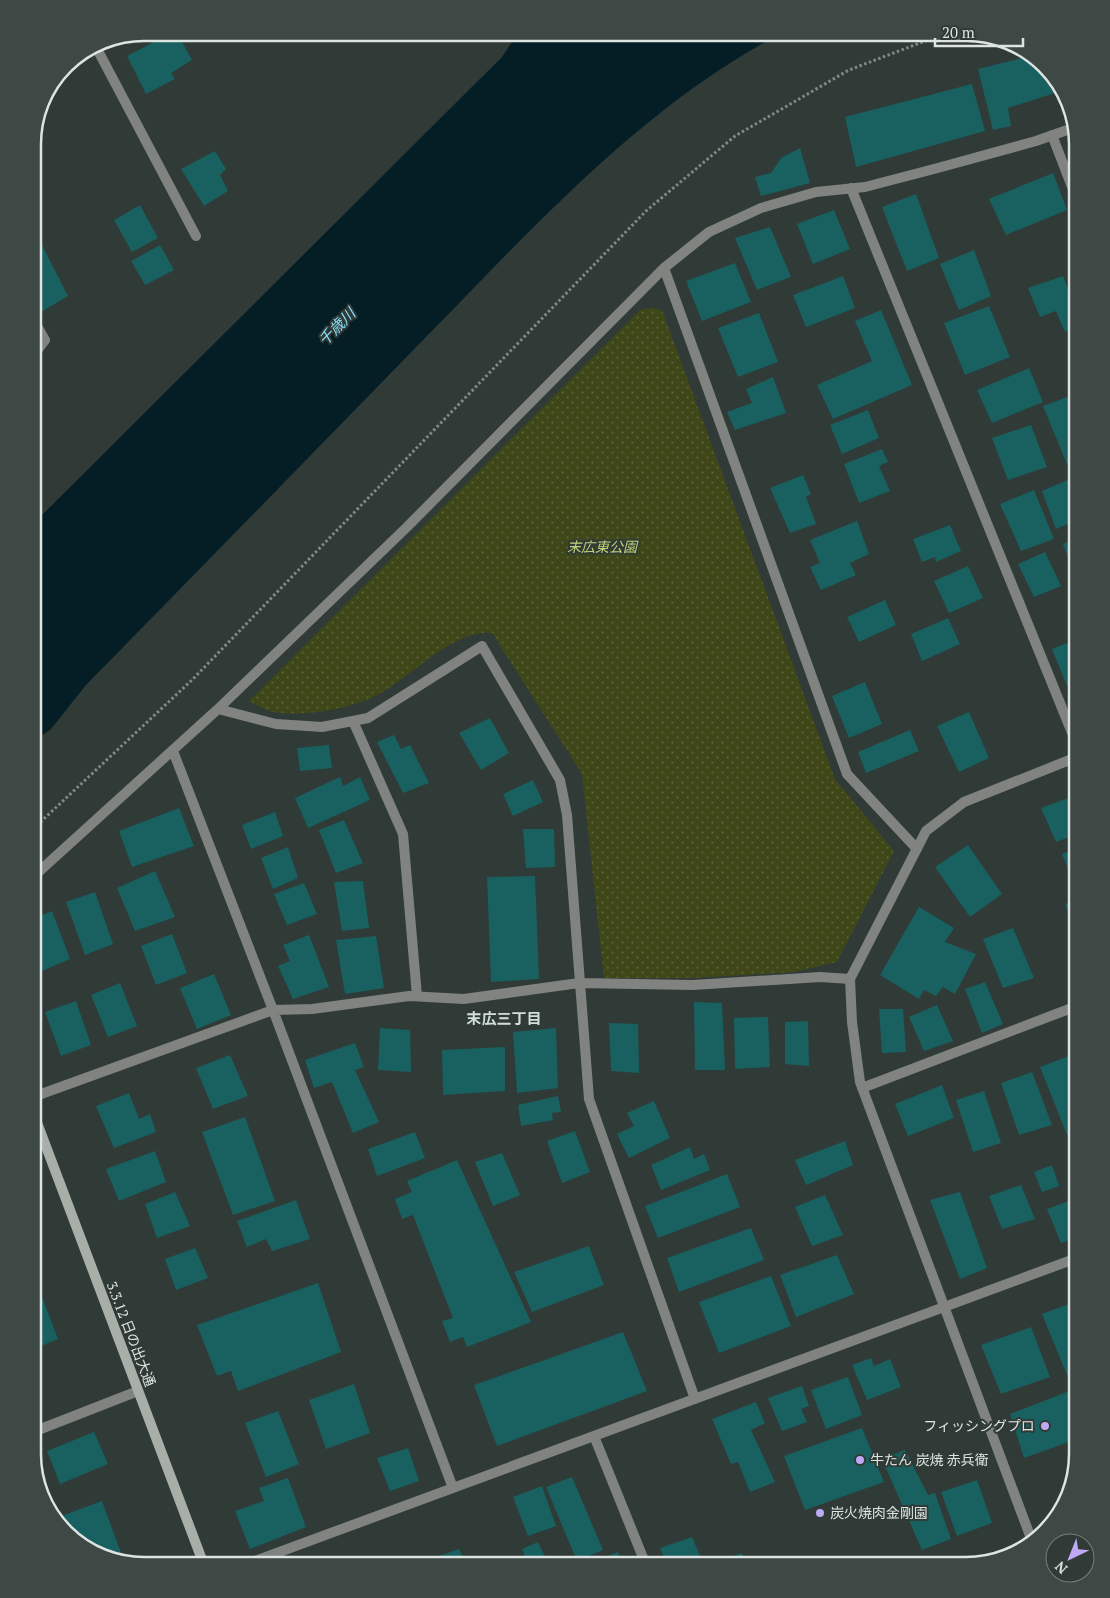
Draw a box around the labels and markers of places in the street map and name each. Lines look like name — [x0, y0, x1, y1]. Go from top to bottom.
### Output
place label: フィッシングプロ — [923, 1416, 1035, 1435]
marker: フィッシングプロ — [1039, 1420, 1051, 1432]
place label: 牛たん 炭焼 赤兵衛 — [870, 1450, 989, 1469]
marker: 牛たん 炭焼 赤兵衛 — [854, 1454, 866, 1466]
place label: 炭火焼肉金剛園 — [830, 1503, 928, 1522]
marker: 炭火焼肉金剛園 — [814, 1507, 826, 1519]

